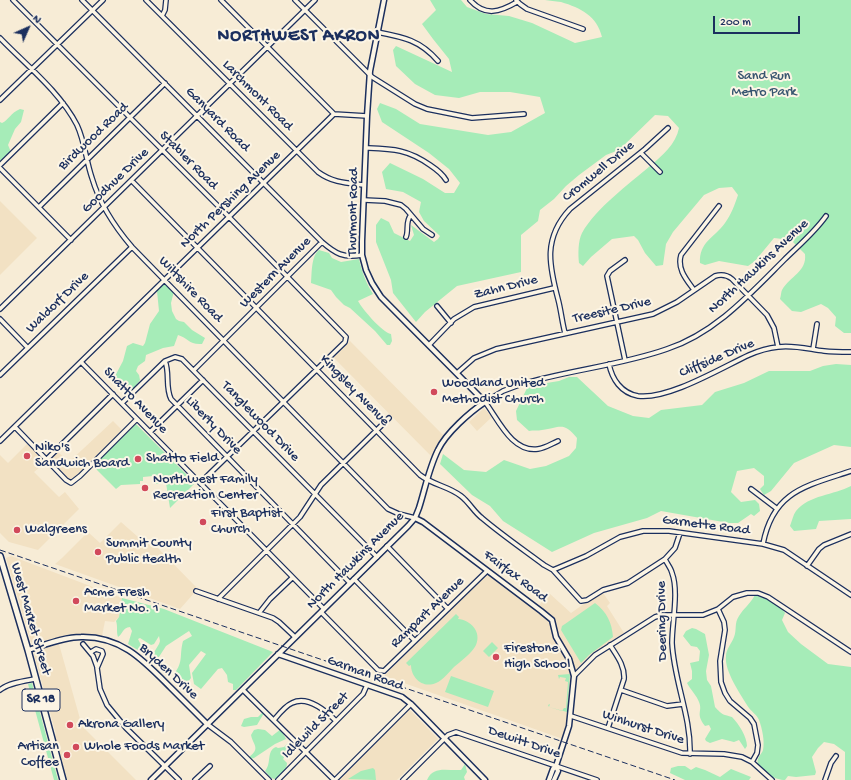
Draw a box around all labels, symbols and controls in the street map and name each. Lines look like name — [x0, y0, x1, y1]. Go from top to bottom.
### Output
north arrow — [8, 8, 48, 48]
scale bar — [715, 8, 802, 34]
text: N — [30, 13, 43, 26]
text: 200 m — [720, 16, 751, 30]
district label: NORTHWEST AKRON — [218, 26, 380, 48]
street label: Larchmont Road — [218, 57, 296, 135]
park label: Sand Run Metro Park — [732, 69, 796, 102]
street label: Ganyard Road — [181, 84, 253, 156]
street label: Birdwood Road — [55, 99, 133, 175]
street label: Stabler Road — [155, 128, 221, 194]
street label: Cromwell Drive — [560, 138, 638, 206]
street label: Goodhue Drive — [79, 145, 153, 217]
street label: North Pershing Avenue — [177, 148, 285, 252]
street label: Thurmont Road — [345, 168, 363, 256]
street label: North Hawkins Avenue — [705, 216, 813, 318]
street label: Western Avenue — [237, 234, 315, 312]
street label: Wiltshire Road — [154, 253, 226, 327]
street label: Waldorf Drive — [23, 269, 93, 337]
street label: Zahn Drive — [473, 272, 539, 304]
street label: Treesite Drive — [571, 294, 653, 328]
street label: Cliffside Drive — [677, 336, 757, 382]
street label: Kingsley Avenue — [316, 352, 392, 430]
street label: Shatto Avenue — [99, 364, 171, 438]
place label: Woodland United Methodist Church — [442, 376, 545, 408]
street label: Tanglewood Drive — [217, 378, 303, 466]
marker: Woodland United Methodist Church — [429, 387, 439, 397]
street label: Liberty Drive — [181, 393, 245, 459]
place label: Niko's Sandwich Board — [35, 440, 129, 472]
marker: Niko's Sandwich Board — [22, 451, 32, 461]
place label: Shatto Field — [146, 451, 219, 467]
marker: Shatto Field — [133, 454, 143, 464]
place label: Northwest Family Recreation Center — [153, 472, 258, 504]
marker: Northwest Family Recreation Center — [140, 483, 150, 493]
place label: First Baptist Church — [211, 506, 282, 538]
street label: North Hawkins Avenue — [304, 509, 408, 613]
street label: Garnette Road — [661, 512, 751, 540]
marker: First Baptist Church — [198, 517, 208, 527]
place label: Walgreens — [25, 522, 87, 538]
marker: Walgreens — [12, 525, 22, 535]
place label: Summit County Public Health — [106, 536, 192, 568]
marker: Summit County Public Health — [93, 547, 103, 557]
street label: Fairfax Road — [479, 547, 551, 607]
street label: West Market Street — [6, 561, 54, 677]
street label: Rampart Avenue — [388, 574, 468, 652]
street label: Deering Drive — [654, 581, 672, 661]
place label: Acme Fresh Market No. 1 — [84, 585, 159, 618]
marker: Acme Fresh Market No. 1 — [71, 596, 81, 606]
street label: Bryden Drive — [135, 640, 201, 704]
place label: Firestone High School — [504, 641, 570, 674]
street label: Garman Road — [325, 652, 405, 696]
marker: Firestone High School — [491, 652, 501, 662]
road number: SR 18 — [22, 689, 60, 711]
street label: Idlewild Street — [279, 689, 353, 763]
street label: Winhurst Drive — [600, 707, 686, 749]
place label: Akrona Gallery — [78, 717, 164, 733]
marker: Akrona Gallery — [65, 720, 75, 730]
street label: Dewitt Drive — [486, 723, 562, 763]
place label: Artisan Coffee — [17, 739, 59, 772]
place label: Whole Foods Market — [84, 739, 204, 755]
marker: Whole Foods Market — [71, 742, 81, 752]
marker: Artisan Coffee — [62, 750, 72, 760]

